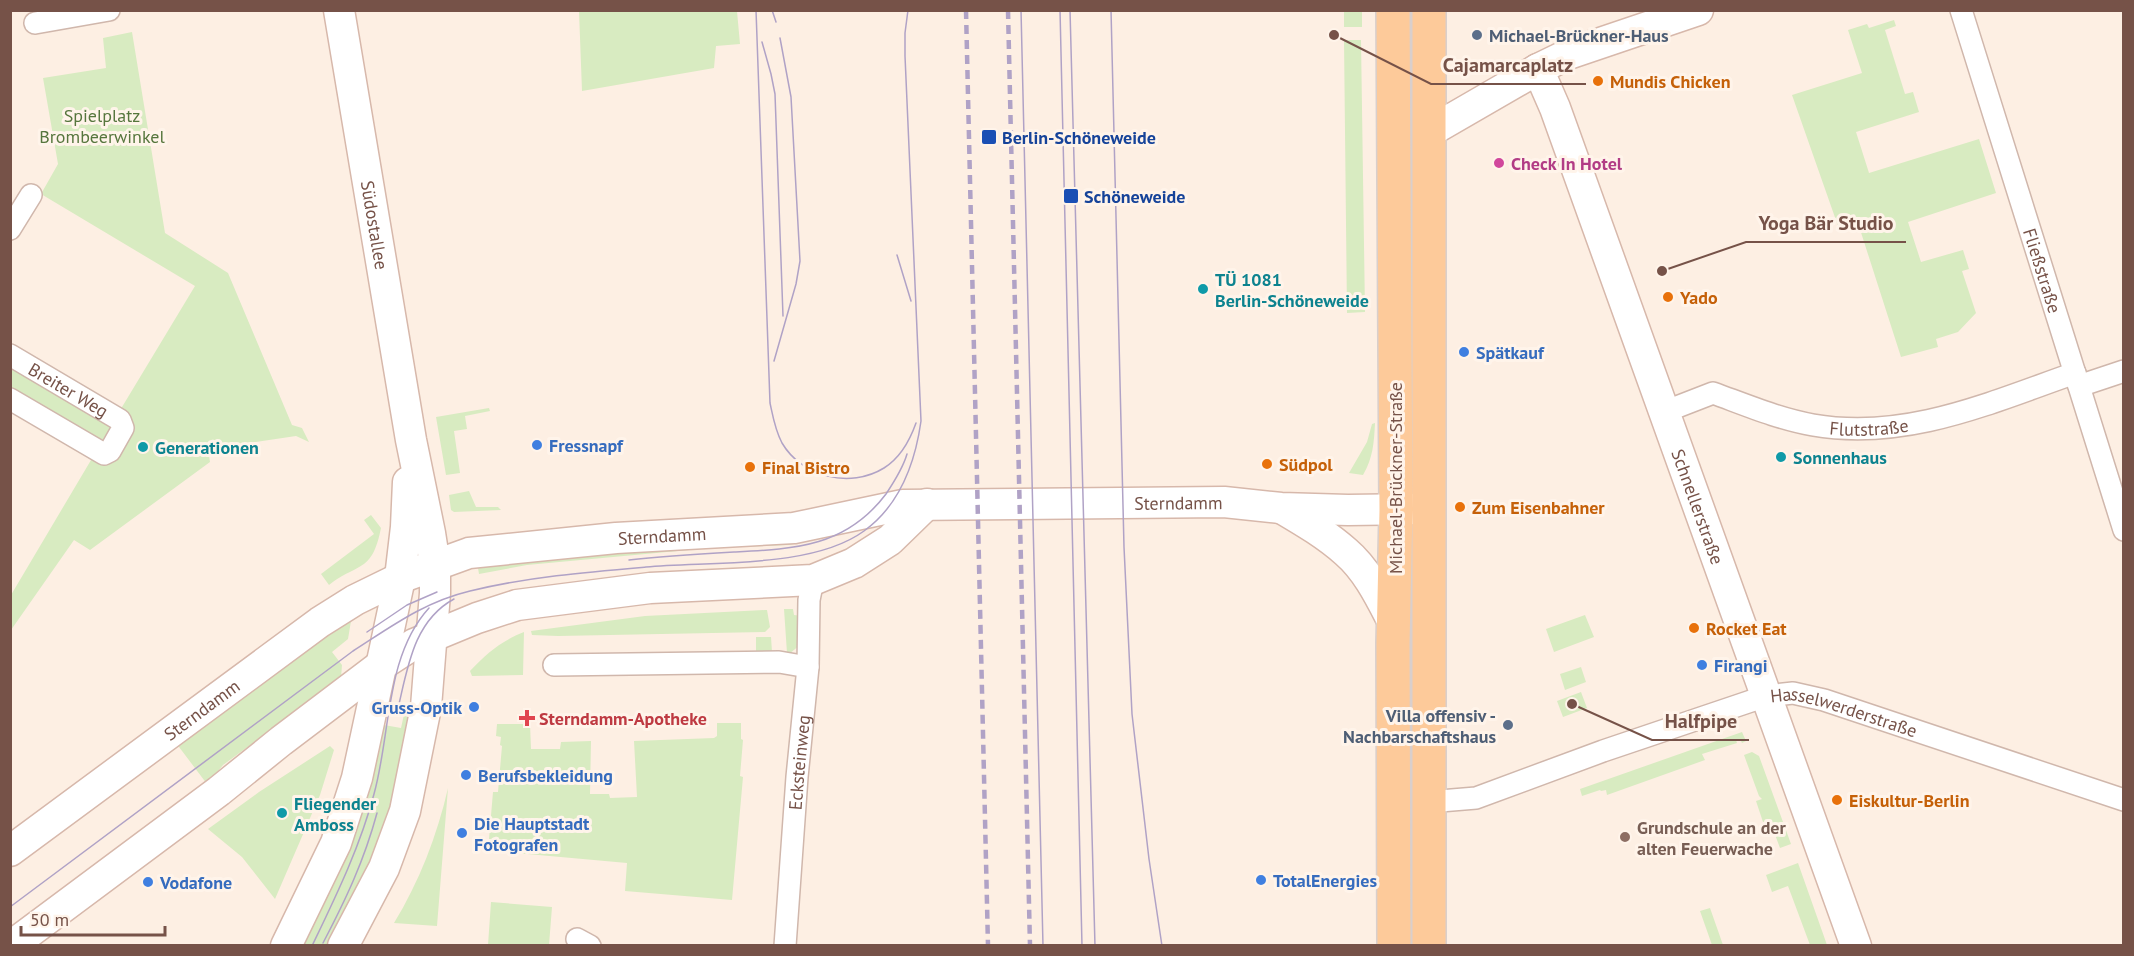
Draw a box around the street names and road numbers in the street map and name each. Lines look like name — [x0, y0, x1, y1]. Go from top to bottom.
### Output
street label: Südostallee — [356, 179, 394, 271]
street label: Fließstraße — [2019, 225, 2067, 316]
street label: Breiter Weg — [24, 357, 113, 422]
street label: Michael-Brückner-Straße — [1384, 382, 1407, 574]
street label: Flutstraße — [1829, 413, 1910, 440]
street label: Schnellerstraße — [1667, 446, 1729, 567]
street label: Sterndamm — [1134, 491, 1223, 514]
street label: Sterndamm — [617, 521, 707, 549]
street label: Sterndamm — [159, 674, 244, 745]
street label: Hasselwerderstraße — [1769, 681, 1920, 742]
street label: Ecksteinweg — [783, 714, 815, 811]

